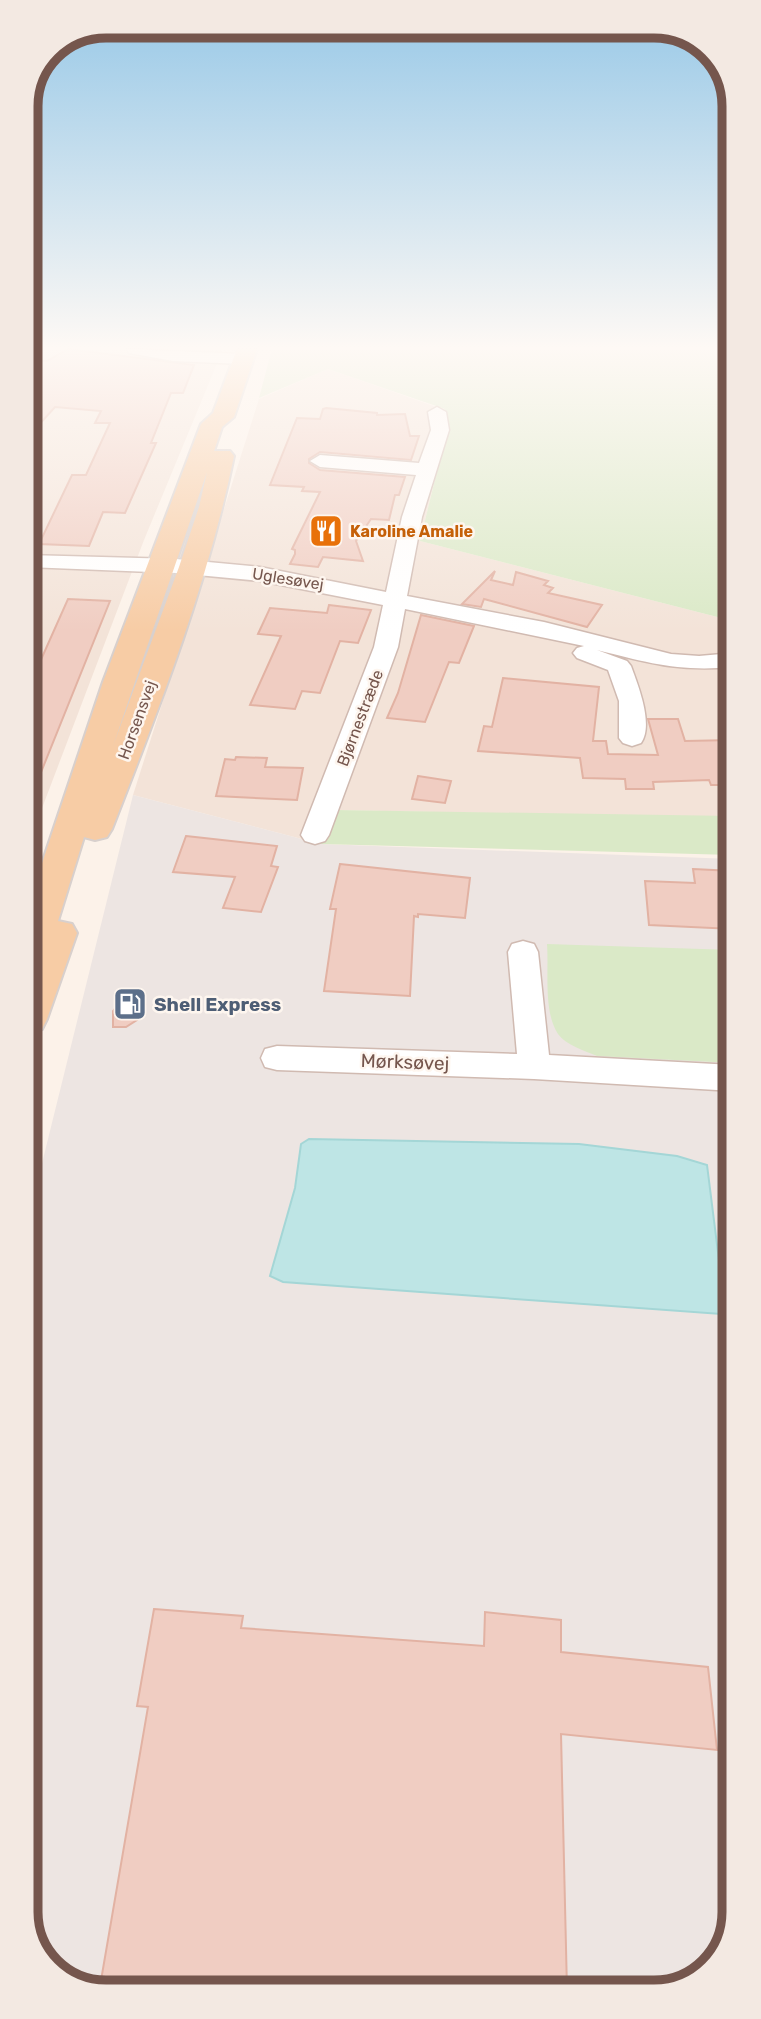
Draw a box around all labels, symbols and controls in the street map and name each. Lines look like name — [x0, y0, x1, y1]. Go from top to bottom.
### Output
restaurant icon: Karoline Amalie — [307, 512, 345, 550]
place label: Karoline Amalie — [350, 522, 473, 541]
street label: Uglesøvej — [251, 564, 325, 594]
street label: Bjørnestræde — [333, 667, 387, 769]
street label: Horsensvej — [114, 678, 160, 762]
fuel station icon: Shell Express — [111, 985, 149, 1023]
place label: Shell Express — [154, 993, 281, 1016]
street label: Mørksøvej — [360, 1049, 450, 1075]

